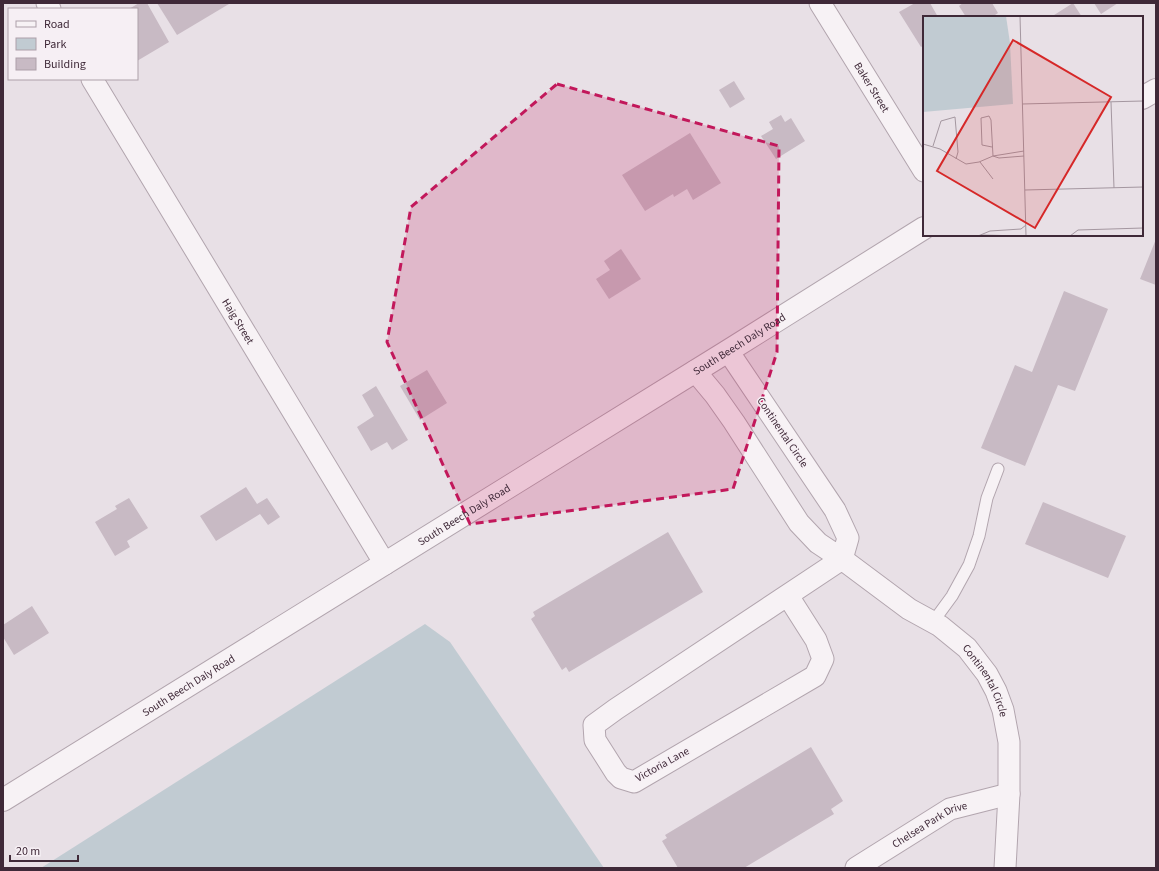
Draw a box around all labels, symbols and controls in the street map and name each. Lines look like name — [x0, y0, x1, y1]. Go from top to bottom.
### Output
legend — [8, 8, 138, 80]
text: Road — [44, 16, 70, 33]
inset map — [923, 16, 1143, 236]
text: Park — [44, 36, 66, 53]
text: Building — [44, 56, 86, 73]
street label: Baker Street — [850, 60, 893, 116]
street label: Haig Street — [218, 296, 258, 347]
street label: South Beech Daly Road — [690, 310, 789, 379]
street label: Continental Circle — [753, 394, 812, 471]
street label: South Beech Daly Road — [415, 481, 513, 549]
street label: Continental Circle — [959, 641, 1011, 719]
street label: South Beech Daly Road — [139, 651, 238, 720]
street label: Victoria Lane — [633, 743, 692, 785]
street label: Chelsea Park Drive — [889, 798, 969, 852]
scale bar — [10, 837, 78, 863]
text: 20 m — [16, 843, 40, 860]

